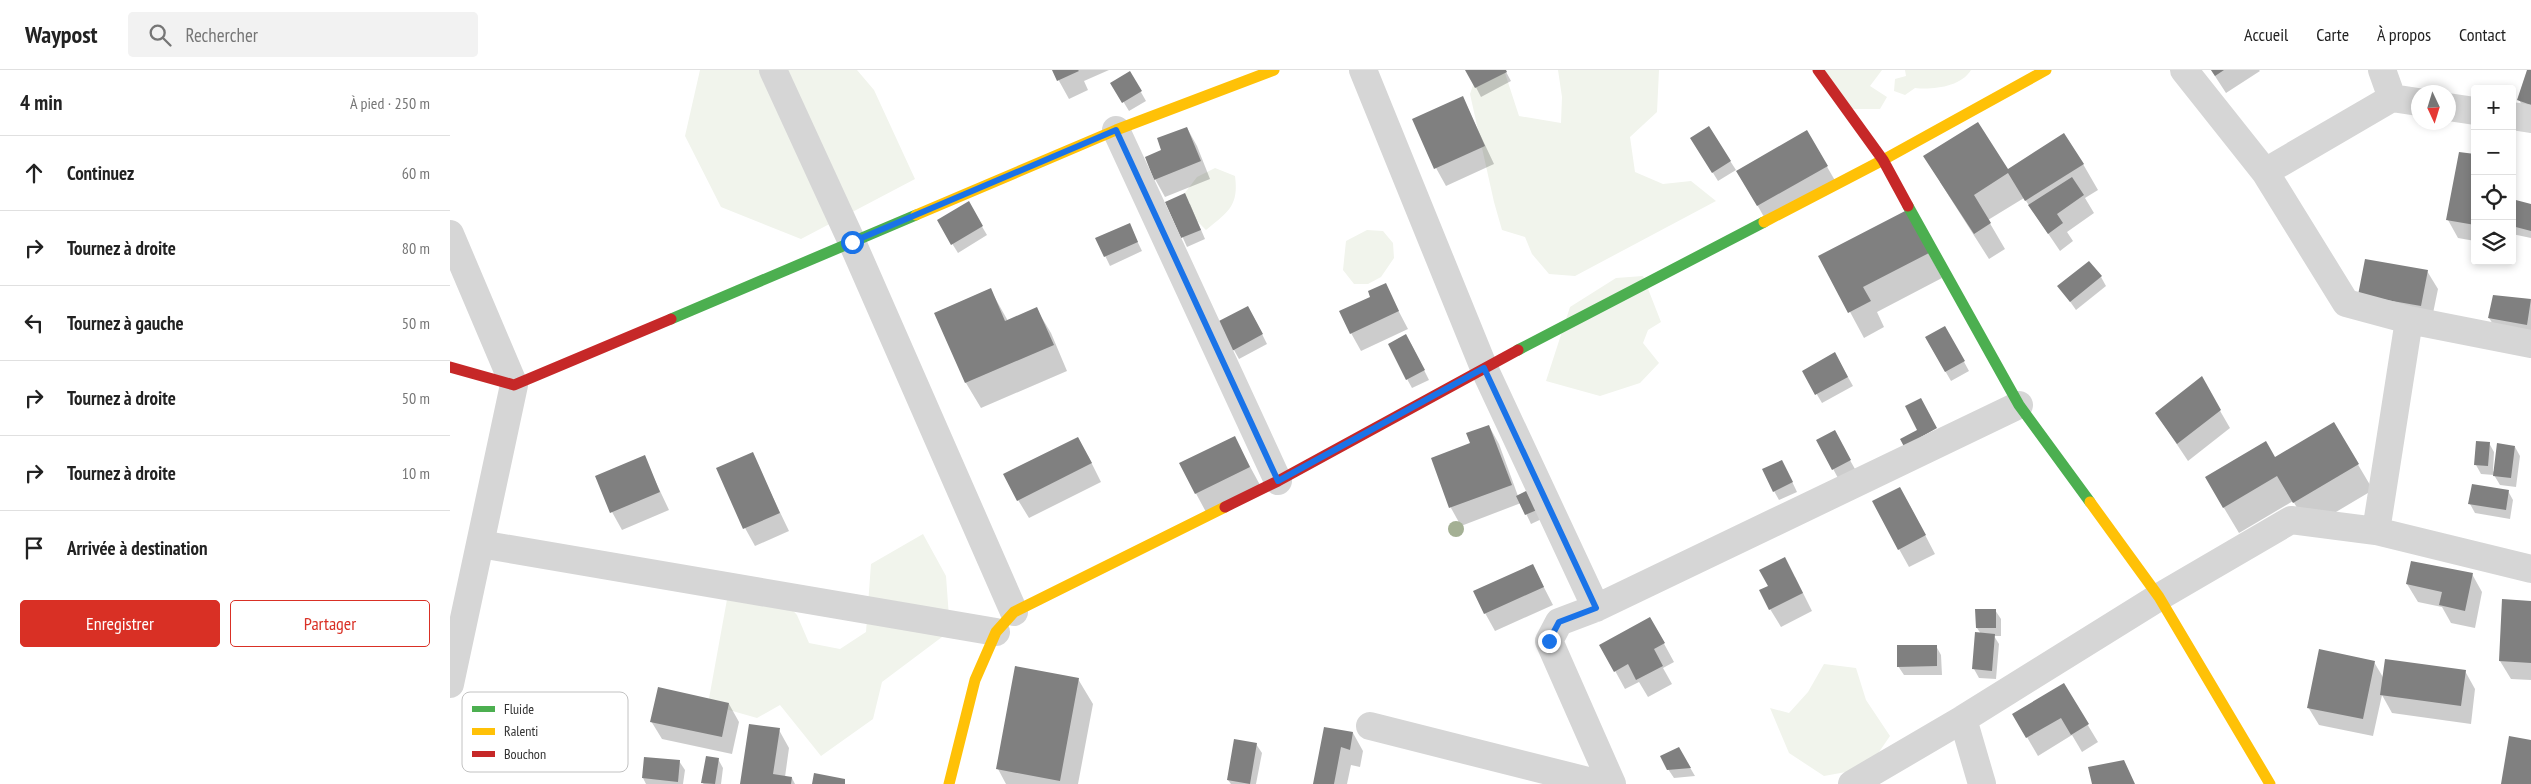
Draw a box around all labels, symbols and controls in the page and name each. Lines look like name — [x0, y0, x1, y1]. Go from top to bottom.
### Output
search box — [128, 12, 478, 57]
text: Waypost — [25, 19, 98, 50]
icon: search — [146, 21, 174, 49]
text: Rechercher — [186, 23, 258, 47]
text: Accueil — [2244, 23, 2288, 46]
text: Carte — [2316, 23, 2349, 46]
text: À propos — [2377, 23, 2431, 46]
text: Contact — [2459, 23, 2506, 46]
north arrow — [2411, 85, 2456, 130]
map controls — [2471, 85, 2516, 265]
button: + — [2471, 85, 2516, 130]
text: 4 min — [20, 89, 62, 116]
text: À pied · 250 m — [350, 93, 430, 113]
button: − — [2471, 130, 2516, 175]
icon: ahead — [20, 159, 48, 187]
text: Continuez — [67, 161, 134, 185]
text: 60 m — [402, 163, 430, 183]
button: locate — [2471, 175, 2516, 220]
button: layers — [2471, 220, 2516, 265]
route start — [841, 231, 864, 254]
icon: right — [20, 234, 48, 262]
text: Tournez à droite — [67, 236, 176, 260]
text: 80 m — [402, 238, 430, 258]
icon: left — [20, 309, 48, 337]
text: Tournez à gauche — [67, 311, 184, 335]
text: 50 m — [402, 313, 430, 333]
icon: right — [20, 384, 48, 412]
text: Tournez à droite — [67, 386, 176, 410]
text: 50 m — [402, 388, 430, 408]
icon: right — [20, 459, 48, 487]
text: Tournez à droite — [67, 461, 176, 485]
text: 10 m — [402, 463, 430, 483]
icon: arrive — [20, 534, 48, 562]
text: Arrivée à destination — [67, 536, 208, 560]
button: Enregistrer — [20, 600, 220, 647]
button: Partager — [230, 600, 430, 647]
route end — [1538, 630, 1561, 653]
legend — [462, 692, 628, 772]
text: Fluide — [504, 700, 534, 718]
text: Ralenti — [504, 722, 538, 740]
text: Bouchon — [504, 745, 546, 763]

